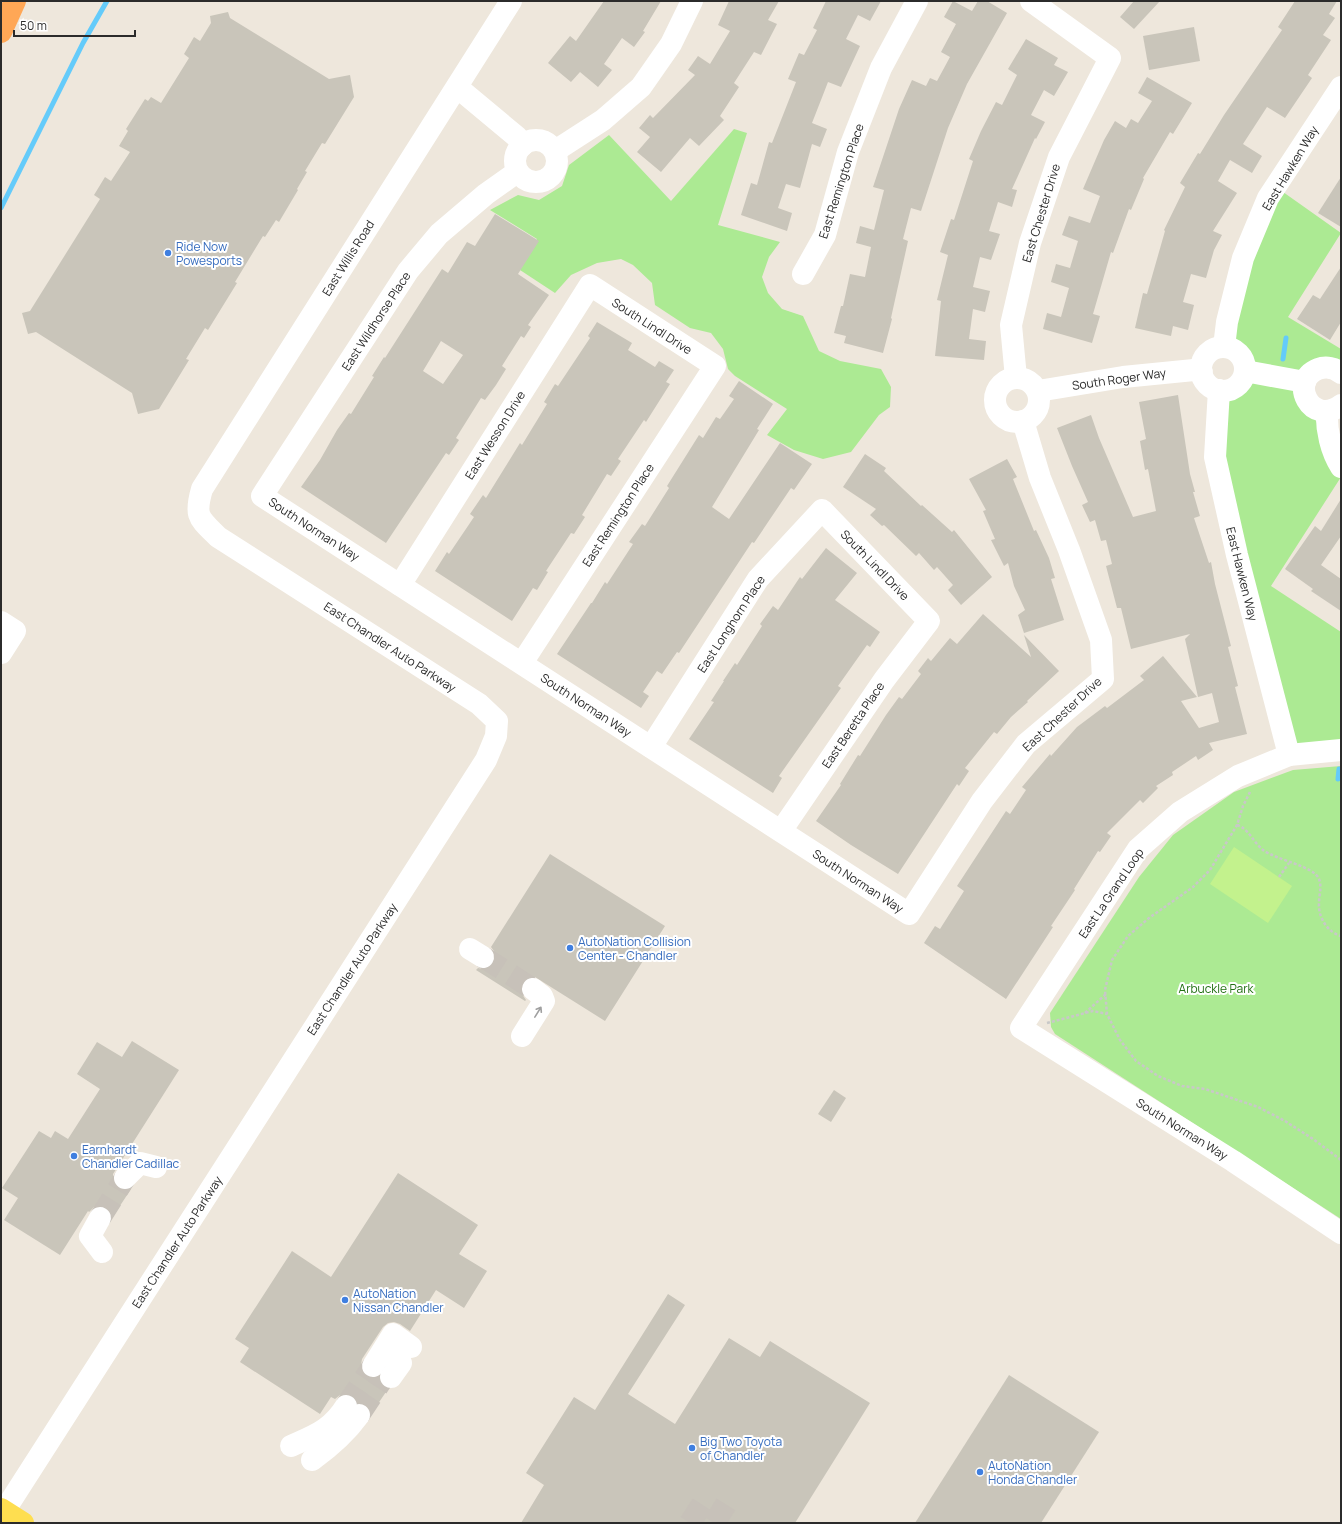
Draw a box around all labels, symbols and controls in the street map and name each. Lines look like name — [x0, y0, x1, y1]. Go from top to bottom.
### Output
scale bar — [14, 12, 135, 38]
text: 50 m — [20, 17, 47, 34]
street label: East Remington Place — [814, 121, 868, 241]
street label: East Hawken Way — [1258, 122, 1322, 214]
street label: East Chester Drive — [1018, 162, 1064, 264]
street label: East Willis Road — [318, 217, 378, 299]
place label: Ride Now Powesports — [176, 238, 242, 269]
marker: Ride Now Powesports — [163, 248, 173, 258]
street label: East Wildhorse Place — [338, 268, 414, 374]
street label: South Lindl Drive — [609, 294, 695, 358]
street label: South Roger Way — [1071, 364, 1168, 394]
street label: East Wesson Drive — [461, 387, 529, 483]
street label: East Remington Place — [578, 460, 658, 570]
street label: South Norman Way — [265, 493, 363, 565]
street label: East Hawken Way — [1222, 525, 1262, 623]
street label: South Lindl Drive — [837, 526, 913, 604]
street label: East Longhorn Place — [693, 572, 769, 676]
street label: East Chandler Auto Parkway — [321, 598, 460, 697]
street label: South Norman Way — [537, 669, 635, 741]
street label: East Chester Drive — [1019, 673, 1105, 755]
street label: East Beretta Place — [818, 678, 888, 772]
street label: South Norman Way — [809, 845, 907, 917]
street label: East La Grand Loop — [1074, 845, 1148, 941]
street label: East Chandler Auto Parkway — [303, 899, 402, 1038]
place label: AutoNation Collision Center - Chandler — [578, 933, 691, 964]
marker: AutoNation Collision Center - Chandler — [565, 943, 575, 953]
park label: Arbuckle Park — [1179, 980, 1254, 997]
one-way arrow — [534, 1007, 542, 1018]
street label: South Norman Way — [1133, 1094, 1232, 1164]
place label: Earnhardt Chandler Cadillac — [82, 1141, 180, 1172]
marker: Earnhardt Chandler Cadillac — [69, 1151, 79, 1161]
street label: East Chandler Auto Parkway — [128, 1172, 227, 1311]
place label: AutoNation Nissan Chandler — [353, 1285, 444, 1316]
marker: AutoNation Nissan Chandler — [340, 1295, 350, 1305]
place label: Big Two Toyota of Chandler — [700, 1433, 782, 1464]
marker: Big Two Toyota of Chandler — [687, 1443, 697, 1453]
place label: AutoNation Honda Chandler — [988, 1457, 1078, 1488]
marker: AutoNation Honda Chandler — [975, 1467, 985, 1477]

